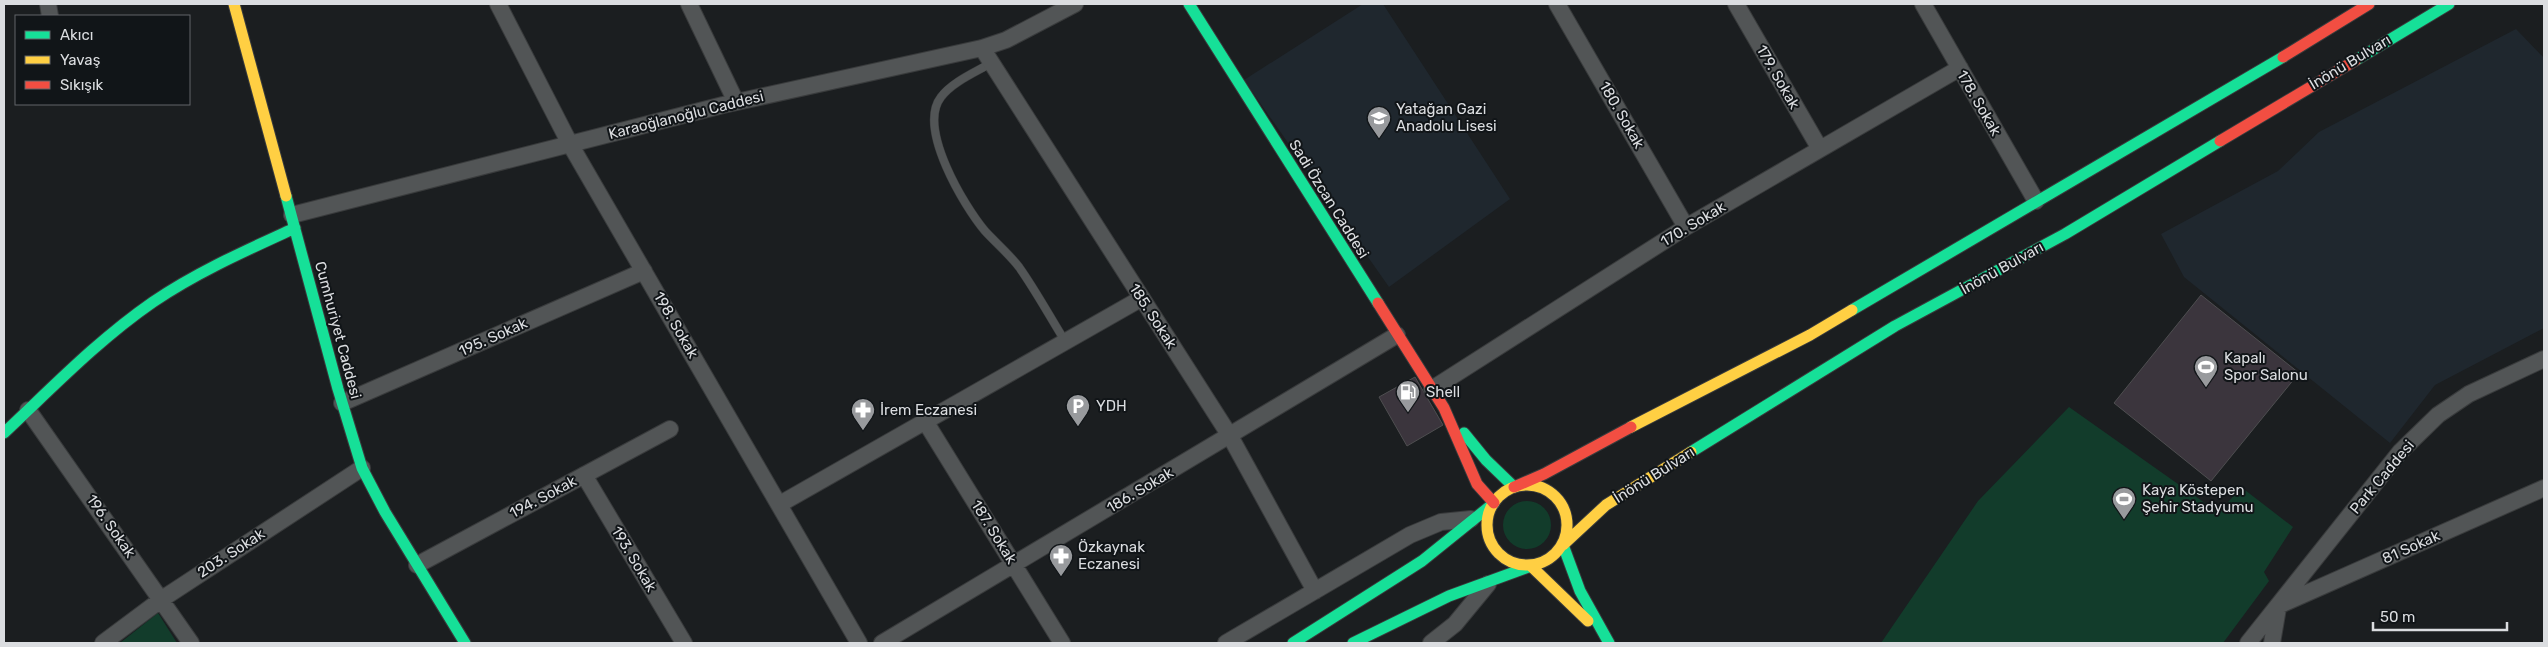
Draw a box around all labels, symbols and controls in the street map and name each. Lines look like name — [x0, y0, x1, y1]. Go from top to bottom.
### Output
legend — [15, 15, 190, 105]
text: Akıcı — [60, 26, 93, 44]
street label: İnönü Bulvarı — [2306, 31, 2394, 93]
street label: 179. Sokak — [1752, 42, 1804, 112]
text: Yavaş — [60, 51, 101, 69]
street label: 178. Sokak — [1953, 67, 2005, 139]
text: Sıkışık — [60, 76, 104, 94]
street label: 180. Sokak — [1596, 78, 1648, 152]
street label: Karaoğlanoğlu Caddesi — [607, 87, 765, 143]
place label: Yatağan Gazi Anadolu Lisesi — [1396, 100, 1497, 135]
school or university icon: Yatağan Gazi Anadolu Lisesi — [1366, 105, 1392, 139]
street label: Sadi Özcan Caddesi — [1285, 136, 1373, 262]
street label: 170. Sokak — [1657, 198, 1729, 250]
street label: İnönü Bulvarı — [1957, 238, 2047, 298]
street label: Cumhuriyet Caddesi — [311, 259, 365, 401]
street label: 185. Sokak — [1125, 280, 1181, 352]
street label: 198. Sokak — [650, 289, 702, 362]
street label: 195. Sokak — [456, 314, 530, 360]
place label: Kapalı Spor Salonu — [2224, 349, 2308, 384]
sports icon: Kapalı Spor Salonu — [2193, 354, 2219, 388]
fuel station icon: Shell — [1395, 379, 1421, 413]
place label: Shell — [1426, 383, 1460, 401]
parking icon: YDH — [1065, 393, 1091, 427]
pharmacy icon: İrem Eczanesi — [850, 397, 876, 431]
place label: YDH — [1096, 397, 1127, 415]
place label: İrem Eczanesi — [880, 401, 977, 419]
street label: Park Caddesi — [2346, 437, 2418, 517]
street label: İnönü Bulvarı — [1610, 443, 1698, 507]
street label: 186. Sokak — [1104, 463, 1177, 517]
street label: 194. Sokak — [506, 472, 580, 522]
place label: Kaya Köstepen Şehir Stadyumu — [2142, 481, 2254, 516]
sports icon: Kaya Köstepen Şehir Stadyumu — [2111, 486, 2137, 520]
street label: 196. Sokak — [83, 491, 140, 561]
street label: 187. Sokak — [967, 497, 1021, 567]
street label: 193. Sokak — [607, 523, 661, 595]
street label: 203. Sokak — [194, 525, 268, 581]
street label: 81 Sokak — [2379, 526, 2443, 568]
place label: Özkaynak Eczanesi — [1078, 538, 1145, 573]
pharmacy icon: Özkaynak Eczanesi — [1048, 543, 1074, 577]
scale bar — [2373, 600, 2507, 632]
text: 50 m — [2380, 608, 2415, 626]

